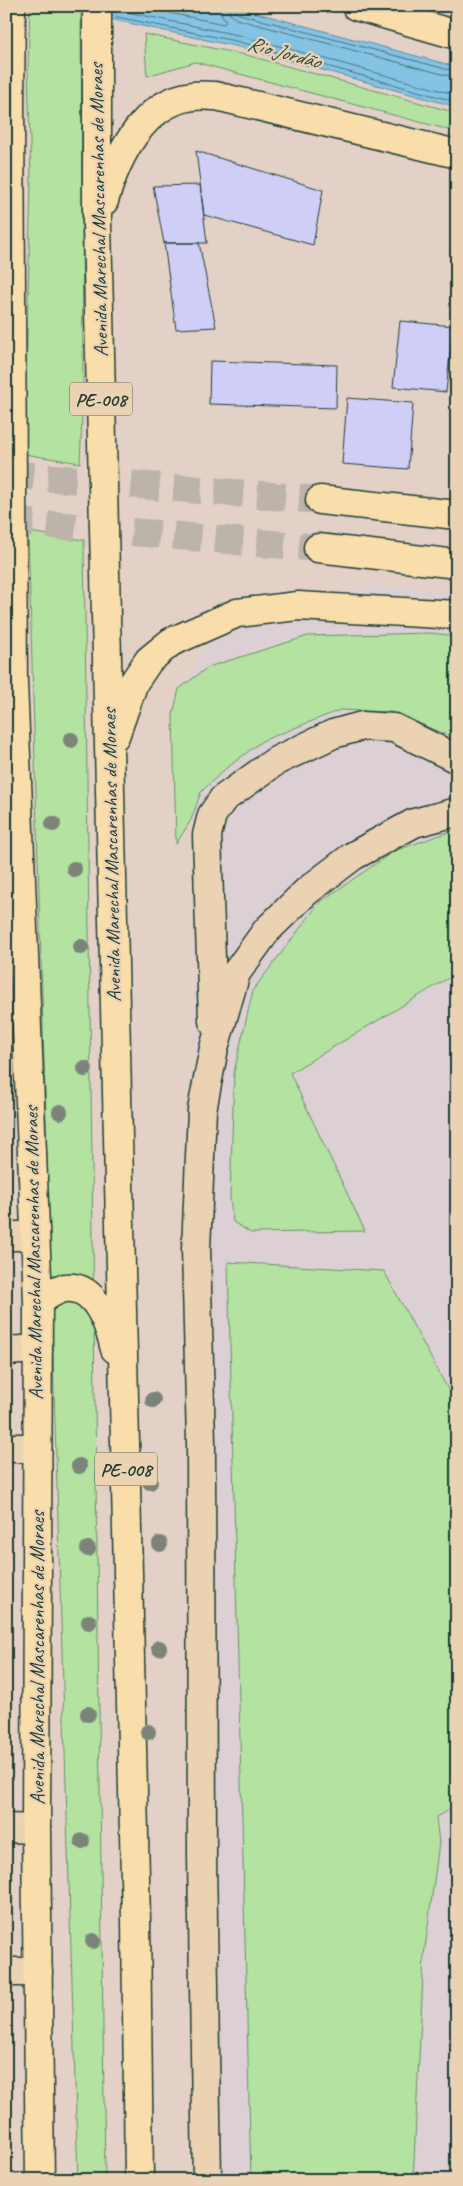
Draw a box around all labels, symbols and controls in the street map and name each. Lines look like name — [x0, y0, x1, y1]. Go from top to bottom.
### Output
water label: Rio Jordão — [245, 30, 326, 75]
street label: Avenida Marechal Mascarenhas de Moraes — [83, 61, 114, 357]
road number: PE-008 — [70, 382, 132, 416]
street label: Avenida Marechal Mascarenhas de Moraes — [96, 706, 127, 1002]
street label: Avenida Marechal Mascarenhas de Moraes — [18, 1104, 49, 1400]
road number: PE-008 — [95, 1452, 157, 1486]
street label: Avenida Marechal Mascarenhas de Moraes — [25, 1509, 50, 1805]

